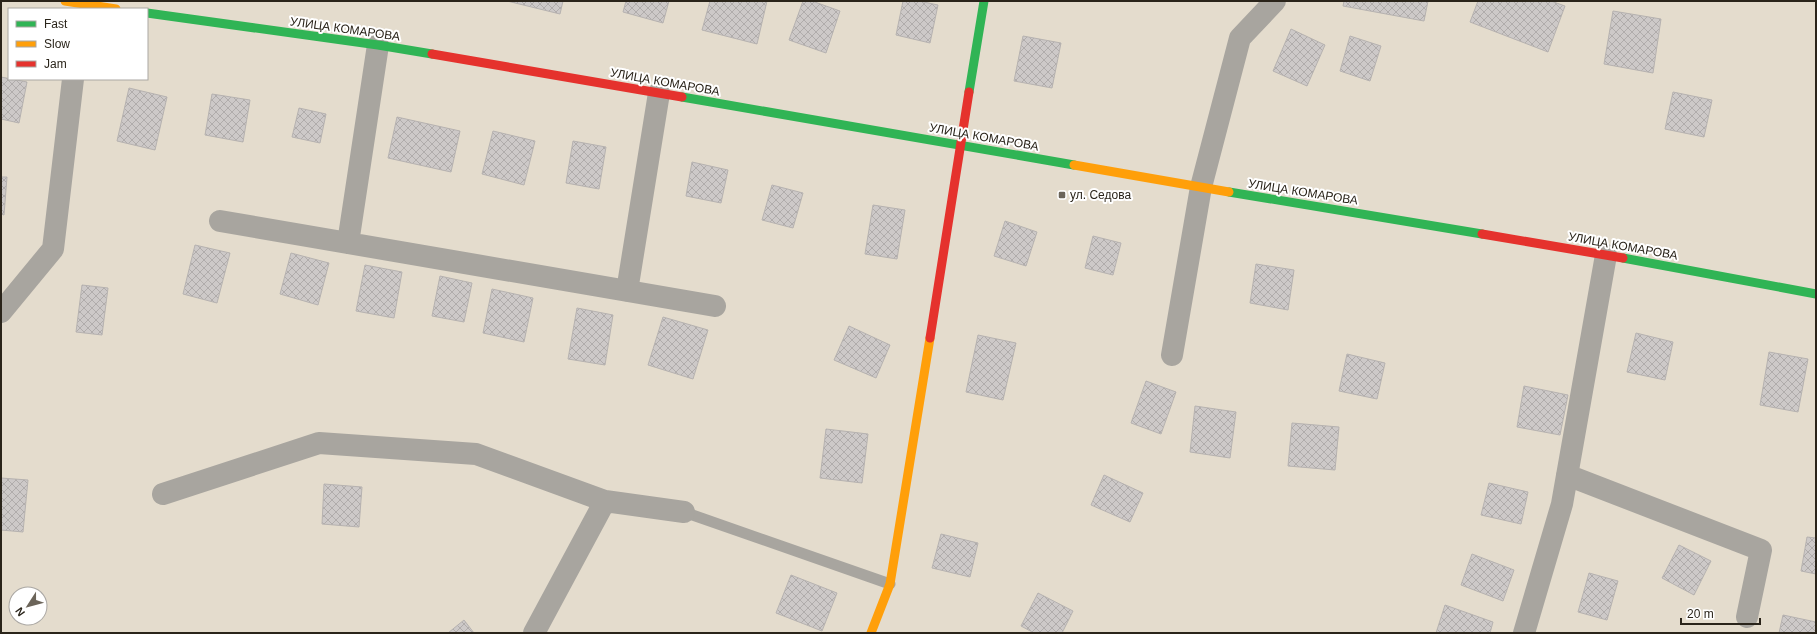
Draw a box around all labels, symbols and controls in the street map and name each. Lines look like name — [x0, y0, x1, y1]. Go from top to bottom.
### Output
legend — [8, 8, 148, 80]
street label: УЛИЦА КОМАРОВА — [289, 14, 401, 44]
text: Fast — [44, 17, 68, 31]
text: Slow — [44, 37, 70, 51]
text: Jam — [44, 57, 67, 71]
street label: УЛИЦА КОМАРОВА — [609, 65, 721, 99]
street label: УЛИЦА КОМАРОВА — [928, 120, 1040, 154]
street label: УЛИЦА КОМАРОВА — [1247, 176, 1359, 208]
place label: ул. Седова — [1070, 188, 1131, 202]
marker: ул. Седова — [1057, 190, 1067, 200]
street label: УЛИЦА КОМАРОВА — [1567, 229, 1679, 263]
north arrow — [8, 586, 48, 626]
scale bar — [1681, 600, 1760, 626]
text: N — [13, 605, 27, 619]
text: 20 m — [1687, 607, 1714, 621]

